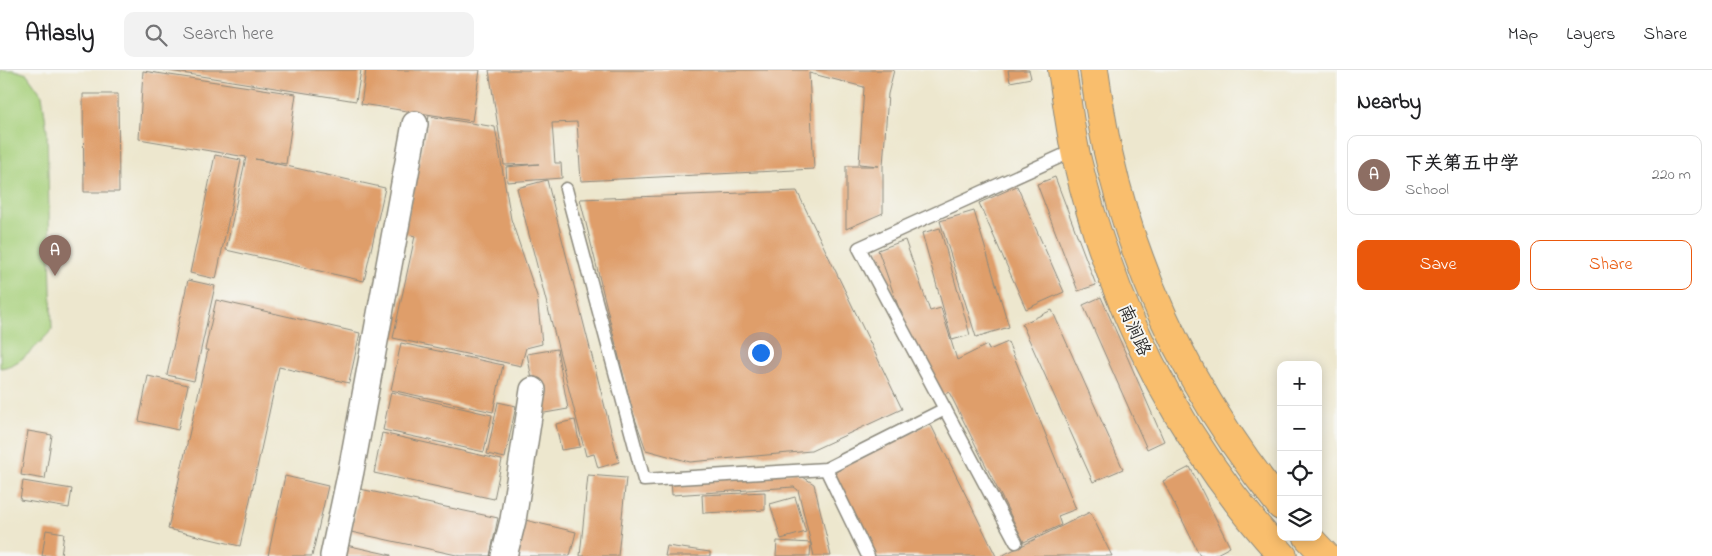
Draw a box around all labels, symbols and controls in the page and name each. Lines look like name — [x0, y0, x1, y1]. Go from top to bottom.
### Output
search box — [124, 12, 474, 57]
text: Atlasly — [25, 17, 94, 52]
icon: search — [142, 21, 170, 49]
text: Search here — [182, 21, 273, 48]
text: Map — [1508, 22, 1538, 48]
text: Layers — [1566, 22, 1616, 48]
text: Share — [1644, 22, 1687, 48]
text: Nearby — [1357, 88, 1421, 118]
text: 下关第五中学 — [1405, 151, 1519, 178]
text: A — [1369, 163, 1379, 187]
text: 220 m — [1652, 163, 1691, 187]
text: School — [1405, 178, 1449, 202]
pin: A — [39, 235, 71, 276]
button: Save — [1357, 240, 1520, 290]
button: Share — [1530, 240, 1692, 290]
street label: 南涧路 — [1110, 301, 1156, 361]
your location — [748, 340, 774, 366]
map controls — [1277, 361, 1322, 541]
button: + — [1277, 361, 1322, 406]
button: − — [1277, 406, 1322, 451]
button: locate — [1277, 451, 1322, 496]
button: layers — [1277, 496, 1322, 541]

